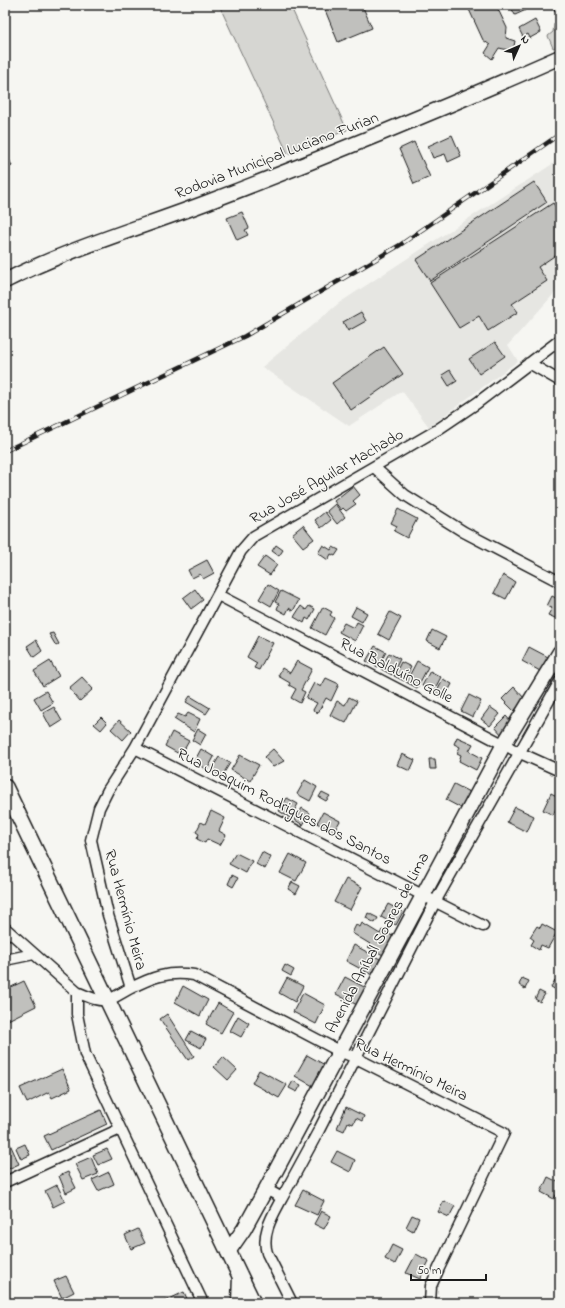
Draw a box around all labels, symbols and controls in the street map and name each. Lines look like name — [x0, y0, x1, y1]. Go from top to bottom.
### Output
north arrow — [499, 26, 539, 66]
text: N — [517, 31, 534, 48]
street label: Rodovia Municipal Luciano Furian — [172, 106, 382, 206]
street label: Rua José Aguilar Machado — [245, 423, 409, 531]
street label: Rua Balduíno Golle — [335, 632, 458, 710]
street label: Rua Joaquim Rodrigues dos Santos — [172, 742, 396, 872]
street label: Rua Hermínio Meira — [97, 847, 153, 973]
street label: Avenida Aníbal Soares de Lima — [320, 848, 436, 1038]
street label: Rua Hermínio Meira — [350, 1032, 472, 1108]
scale bar — [411, 1256, 486, 1282]
text: 50 m — [417, 1262, 441, 1280]

